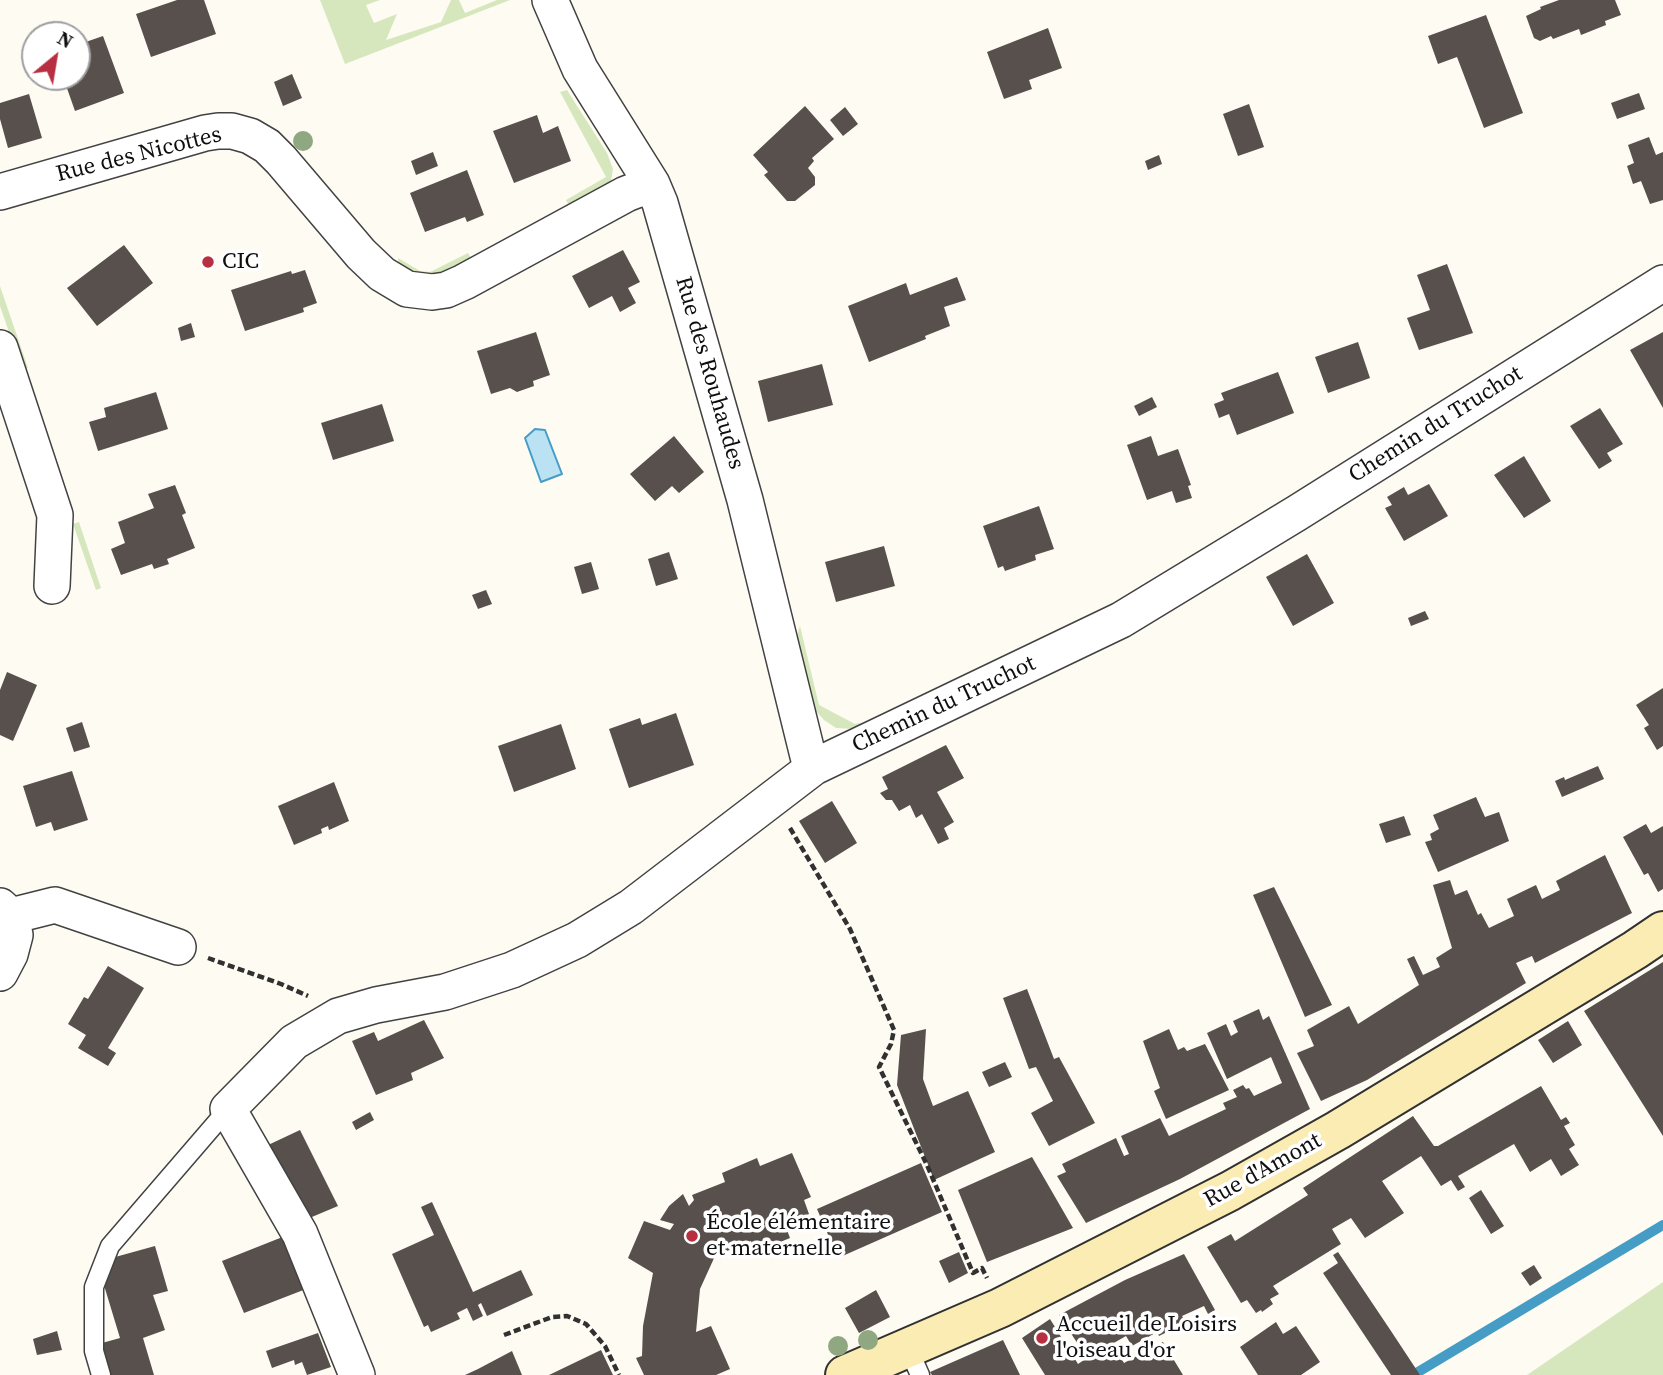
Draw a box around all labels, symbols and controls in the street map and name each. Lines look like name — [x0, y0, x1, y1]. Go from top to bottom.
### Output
north arrow — [21, 21, 91, 91]
text: N — [53, 25, 78, 54]
street label: Rue des Nicottes — [54, 121, 224, 189]
place label: CIC — [222, 248, 259, 276]
marker: CIC — [200, 254, 216, 270]
street label: Rue des Rouhaudes — [668, 273, 750, 473]
street label: Chemin du Truchot — [1344, 360, 1528, 490]
street label: Chemin du Truchot — [848, 650, 1040, 760]
street label: Rue d'Amont — [1200, 1127, 1326, 1215]
place label: École élémentaire et maternelle — [706, 1209, 891, 1263]
marker: École élémentaire et maternelle — [684, 1228, 700, 1244]
place label: Accueil de Loisirs l'oiseau d'or — [1056, 1311, 1237, 1365]
marker: Accueil de Loisirs l'oiseau d'or — [1034, 1330, 1050, 1346]

